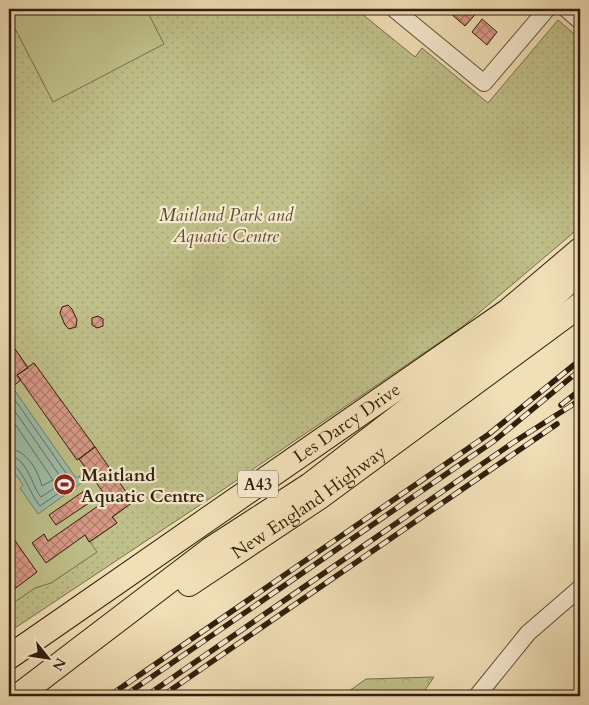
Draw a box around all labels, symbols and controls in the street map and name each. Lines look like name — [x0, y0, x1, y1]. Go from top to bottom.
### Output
park label: Maitland Park and Aquatic Centre — [159, 203, 294, 249]
street label: Les Darcy Drive — [289, 377, 406, 469]
street label: New England Highway — [227, 440, 392, 565]
place label: Maitland Aquatic Centre — [81, 463, 205, 509]
road number: A43 — [238, 470, 278, 498]
sports icon: Maitland Aquatic Centre — [53, 473, 77, 497]
north arrow — [22, 632, 72, 682]
text: N — [48, 654, 70, 674]

